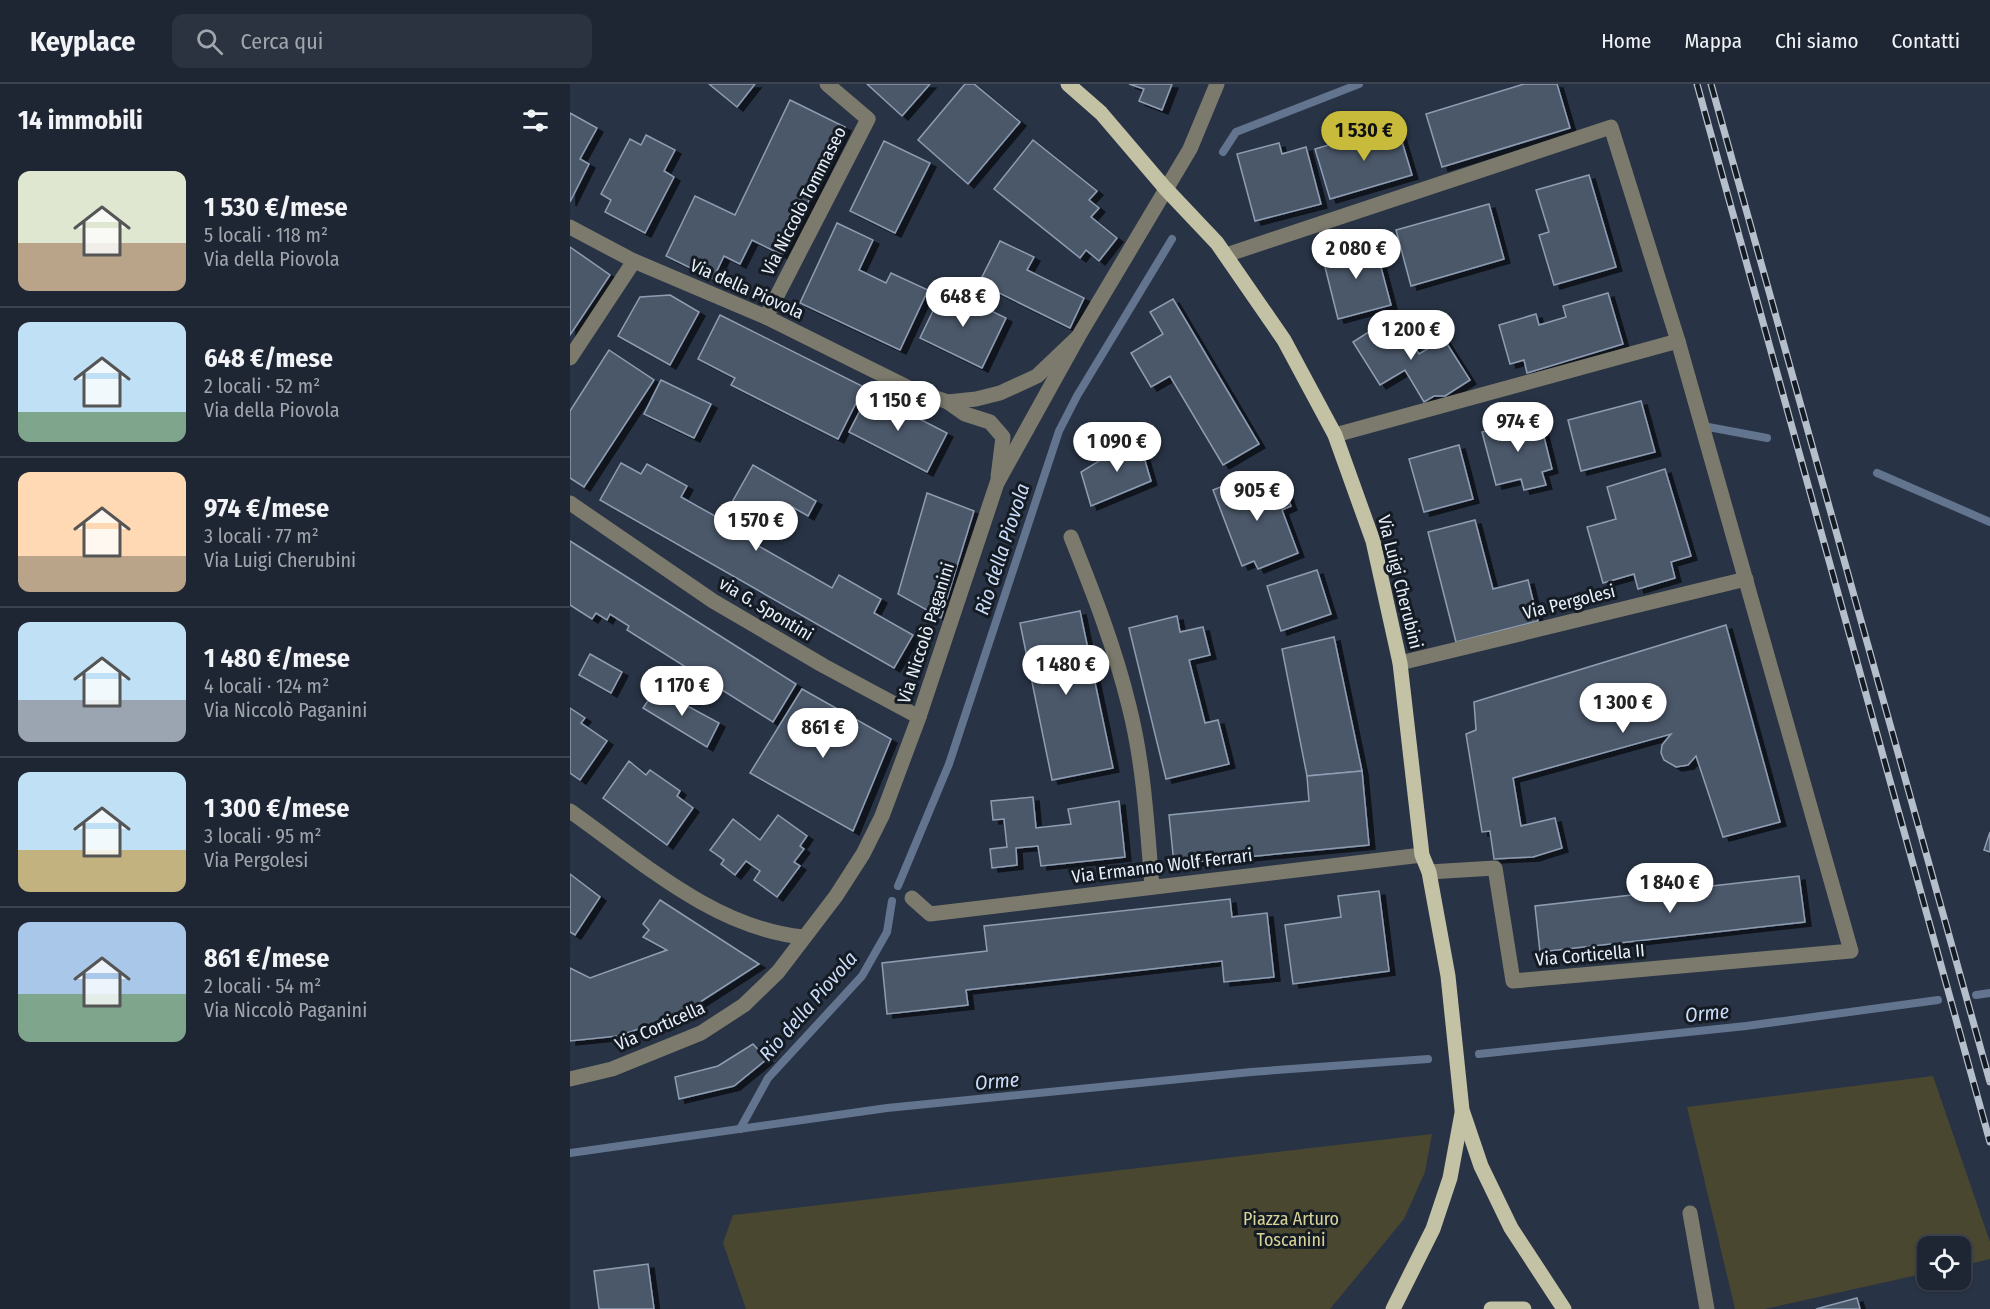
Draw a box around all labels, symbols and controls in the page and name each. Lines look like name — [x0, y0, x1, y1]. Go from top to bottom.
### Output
search box — [172, 14, 592, 68]
text: Keyplace — [30, 25, 136, 58]
icon: search — [193, 25, 226, 58]
text: Cerca qui — [241, 28, 323, 55]
text: Home — [1601, 28, 1651, 54]
text: Mappa — [1684, 28, 1742, 54]
text: Chi siamo — [1775, 28, 1859, 54]
text: Contatti — [1892, 28, 1960, 54]
icon: filters — [519, 104, 552, 137]
text: 14 immobili — [18, 105, 143, 136]
pin: 1 530 € — [1309, 111, 1419, 162]
text: 1 530 € — [1335, 118, 1393, 142]
street label: Via Niccolò Tommaseo — [757, 123, 851, 279]
text: 1 530 €/mese — [204, 192, 348, 223]
icon: home — [66, 195, 138, 267]
text: 5 locali · 118 m² — [204, 223, 328, 247]
pin: 2 080 € — [1301, 229, 1411, 280]
text: 2 080 € — [1326, 236, 1386, 260]
text: Via della Piovola — [204, 247, 340, 271]
street label: Via della Piovola — [687, 254, 807, 324]
pin: 648 € — [921, 277, 1005, 328]
text: 648 € — [940, 284, 986, 308]
pin: 1 200 € — [1356, 310, 1466, 361]
text: 1 200 € — [1382, 317, 1440, 341]
text: 648 €/mese — [204, 343, 333, 374]
icon: home — [66, 346, 138, 418]
text: 2 locali · 52 m² — [204, 374, 320, 398]
pin: 1 150 € — [843, 381, 953, 432]
text: 1 150 € — [870, 388, 926, 412]
text: Via della Piovola — [204, 398, 340, 422]
pin: 974 € — [1476, 402, 1560, 453]
text: 974 € — [1496, 409, 1540, 433]
pin: 1 090 € — [1062, 422, 1172, 473]
text: 1 090 € — [1087, 429, 1147, 453]
pin: 905 € — [1215, 471, 1299, 522]
text: 905 € — [1234, 478, 1280, 502]
water label: Rio della Piovola — [969, 480, 1035, 618]
text: 974 €/mese — [204, 493, 329, 524]
icon: home — [66, 496, 138, 568]
pin: 1 570 € — [701, 501, 811, 552]
text: 1 570 € — [728, 508, 784, 532]
street label: Via Luigi Cherubini — [1373, 513, 1427, 651]
text: 3 locali · 77 m² — [204, 524, 319, 548]
text: Via Luigi Cherubini — [204, 548, 356, 572]
street label: Via Niccolò Paganini — [893, 560, 959, 706]
street label: via G. Spontini — [715, 572, 817, 646]
street label: Via Pergolesi — [1521, 580, 1617, 624]
text: 1 480 €/mese — [204, 643, 350, 674]
pin: 1 480 € — [1011, 645, 1121, 696]
icon: home — [66, 646, 138, 718]
text: 1 480 € — [1036, 652, 1096, 676]
pin: 1 170 € — [627, 666, 737, 717]
text: 1 170 € — [654, 673, 710, 697]
text: 4 locali · 124 m² — [204, 674, 329, 698]
pin: 1 300 € — [1568, 683, 1678, 734]
text: 1 300 € — [1594, 690, 1652, 714]
text: Via Niccolò Paganini — [204, 698, 367, 722]
pin: 861 € — [781, 708, 865, 759]
text: 861 € — [801, 715, 845, 739]
text: 1 300 €/mese — [204, 793, 349, 824]
icon: home — [66, 796, 138, 868]
text: 3 locali · 95 m² — [204, 824, 321, 848]
street label: Via Ermanno Wolf Ferrari — [1070, 844, 1254, 888]
text: Via Pergolesi — [204, 848, 308, 872]
pin: 1 840 € — [1615, 863, 1725, 914]
text: 1 840 € — [1640, 870, 1700, 894]
street label: Via Corticella II — [1534, 939, 1646, 971]
text: 861 €/mese — [204, 943, 329, 974]
icon: home — [66, 946, 138, 1018]
water label: Rio della Piovola — [754, 946, 862, 1066]
text: 2 locali · 54 m² — [204, 974, 321, 998]
street label: Via Corticella — [612, 996, 709, 1056]
text: Via Niccolò Paganini — [204, 998, 367, 1022]
water label: Orme — [1684, 999, 1731, 1027]
water label: Orme — [974, 1067, 1021, 1095]
park label: Piazza Arturo Toscanini — [1243, 1208, 1339, 1251]
map controls — [1917, 1236, 1971, 1290]
button: locate — [1917, 1236, 1971, 1290]

